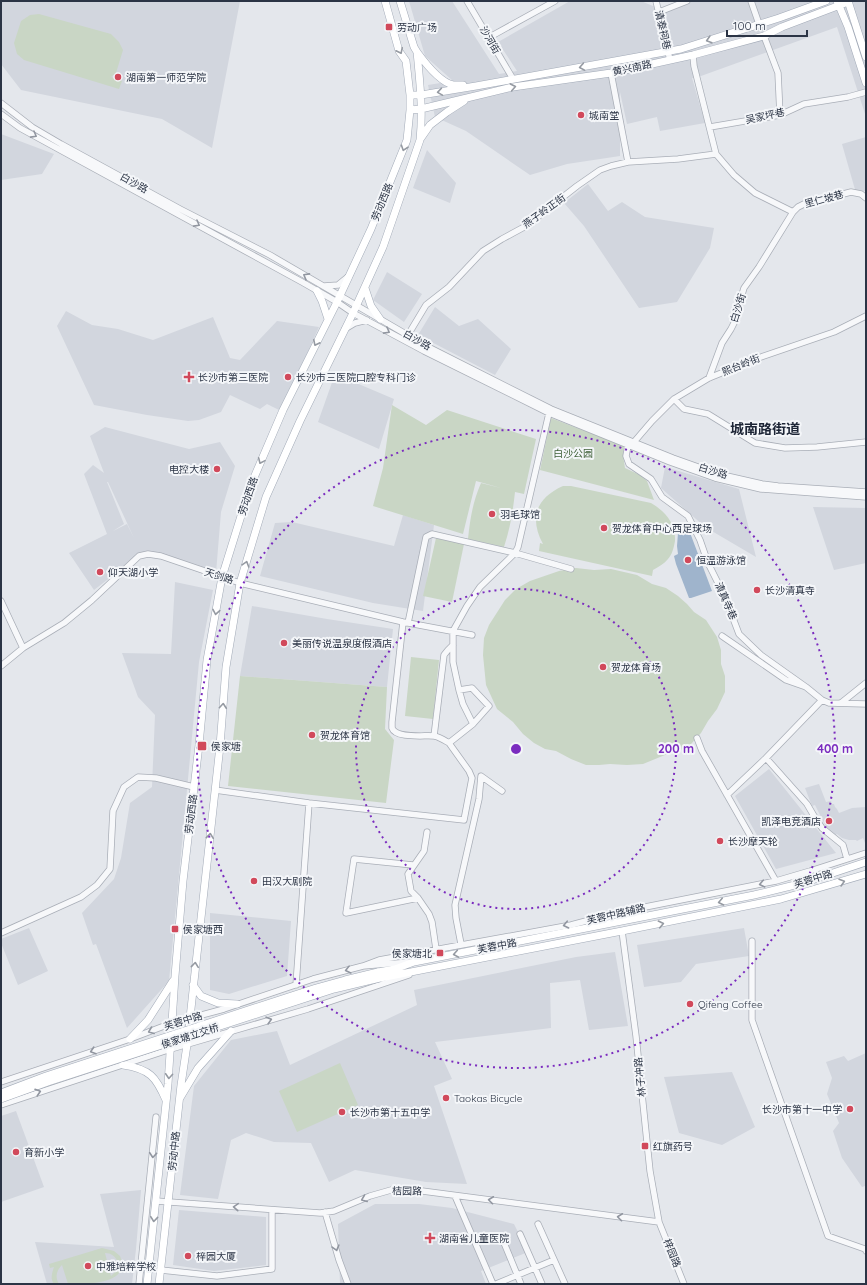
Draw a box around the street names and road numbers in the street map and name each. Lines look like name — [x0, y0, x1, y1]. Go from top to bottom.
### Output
street label: 清泰祠巷 — [652, 9, 674, 51]
street label: 沙河街 — [477, 24, 503, 56]
street label: 黄兴南路 — [611, 57, 653, 79]
street label: 吴家坪巷 — [744, 105, 786, 127]
street label: 白沙路 — [118, 170, 150, 196]
street label: 劳动西路 — [368, 181, 396, 223]
street label: 里仁坡巷 — [803, 188, 845, 210]
street label: 燕子岭正街 — [520, 191, 568, 231]
street label: 白沙街 — [727, 292, 749, 324]
street label: 白沙路 — [401, 327, 433, 353]
street label: 熙台岭街 — [720, 351, 762, 379]
street label: 白沙路 — [697, 460, 729, 482]
street label: 劳动西路 — [235, 475, 261, 517]
street label: 天剑路 — [203, 565, 235, 587]
street label: 清真寺巷 — [712, 580, 740, 622]
street label: 劳动西路 — [182, 793, 200, 835]
street label: 芙蓉中路 — [792, 867, 834, 891]
street label: 芙蓉中路辅路 — [585, 901, 647, 927]
street label: 芙蓉中路 — [476, 936, 518, 956]
street label: 芙蓉中路 — [162, 1009, 204, 1033]
street label: 侯家塘立交桥 — [159, 1021, 221, 1051]
street label: 林子冲路 — [631, 1056, 649, 1098]
street label: 劳动中路 — [165, 1130, 183, 1172]
street label: 桔园路 — [392, 1184, 422, 1198]
street label: 梓园路 — [660, 1237, 684, 1269]

